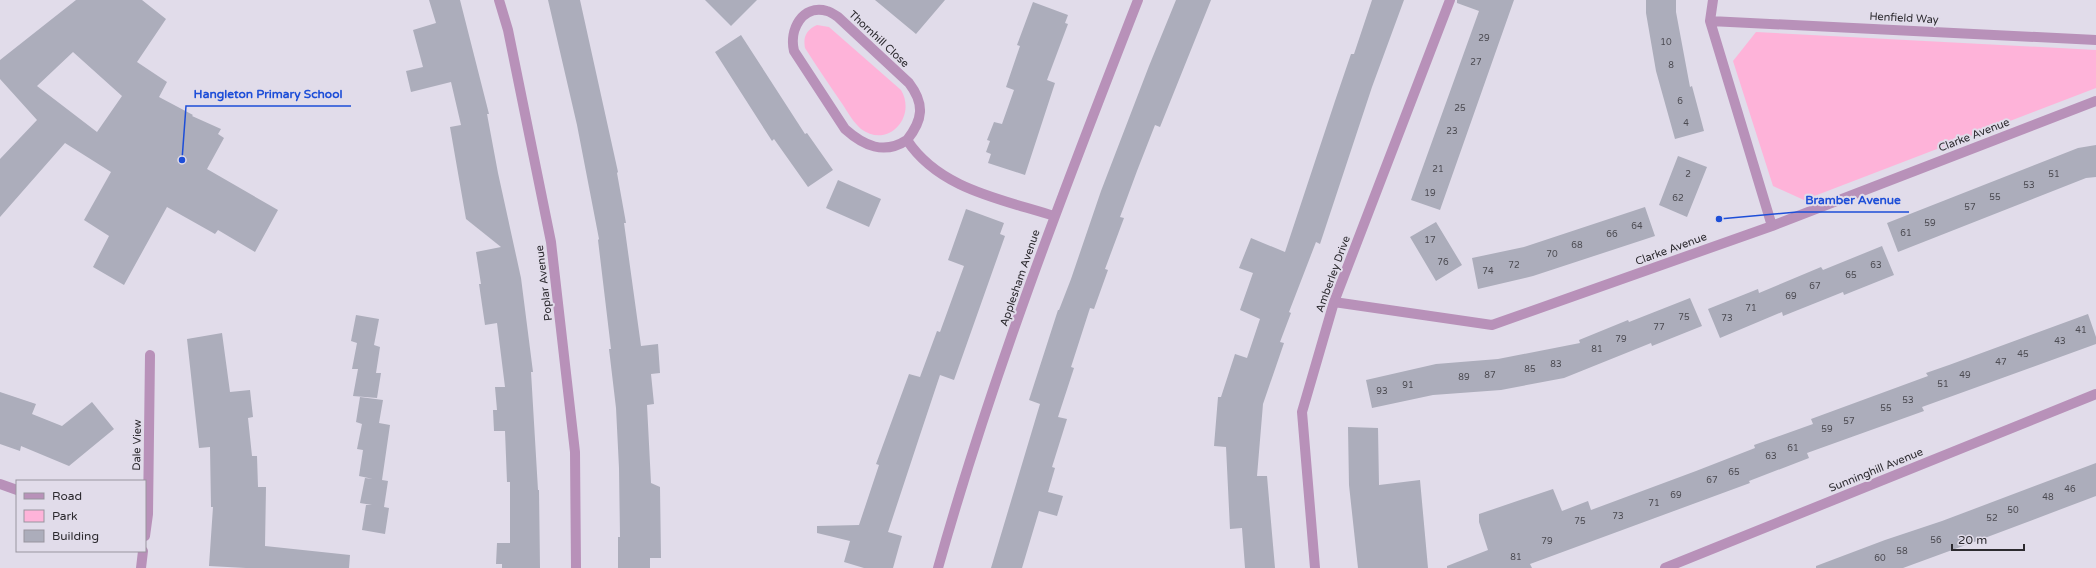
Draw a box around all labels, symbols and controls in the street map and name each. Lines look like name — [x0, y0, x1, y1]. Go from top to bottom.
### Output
street label: Thornhill Close — [846, 8, 912, 70]
street label: Henfield Way — [1869, 10, 1939, 26]
house number: 29 — [1478, 33, 1490, 44]
house number: 10 — [1660, 37, 1672, 48]
house number: 27 — [1470, 57, 1482, 68]
house number: 8 — [1668, 60, 1674, 71]
callout: Hangleton Primary School — [186, 82, 351, 106]
text: Hangleton Primary School — [194, 87, 342, 102]
house number: 6 — [1677, 96, 1683, 107]
house number: 25 — [1454, 103, 1466, 114]
street label: Clarke Avenue — [1937, 115, 2011, 155]
house number: 4 — [1683, 118, 1689, 129]
house number: 23 — [1446, 126, 1458, 137]
house number: 21 — [1432, 164, 1444, 175]
house number: 2 — [1685, 169, 1691, 180]
house number: 51 — [2048, 169, 2060, 180]
house number: 53 — [2023, 180, 2035, 191]
house number: 19 — [1424, 188, 1436, 199]
callout: Bramber Avenue — [1797, 188, 1909, 212]
house number: 55 — [1989, 192, 2001, 203]
house number: 62 — [1672, 193, 1684, 204]
text: Bramber Avenue — [1805, 193, 1901, 207]
house number: 57 — [1964, 202, 1976, 213]
house number: 59 — [1924, 218, 1936, 229]
house number: 64 — [1631, 221, 1643, 232]
street label: Applesham Avenue — [997, 228, 1043, 328]
house number: 61 — [1900, 228, 1912, 239]
house number: 66 — [1606, 229, 1618, 240]
street label: Clarke Avenue — [1633, 230, 1709, 268]
street label: Amberley Drive — [1313, 234, 1353, 314]
house number: 17 — [1424, 235, 1436, 246]
house number: 68 — [1571, 240, 1583, 251]
street label: Poplar Avenue — [533, 244, 555, 322]
house number: 70 — [1546, 249, 1558, 260]
house number: 76 — [1437, 257, 1449, 268]
house number: 72 — [1508, 260, 1520, 271]
house number: 63 — [1870, 260, 1882, 271]
house number: 74 — [1482, 266, 1494, 277]
house number: 65 — [1845, 270, 1857, 281]
house number: 67 — [1809, 281, 1821, 292]
house number: 69 — [1785, 291, 1797, 302]
house number: 71 — [1745, 303, 1757, 314]
house number: 75 — [1678, 312, 1690, 323]
house number: 73 — [1721, 313, 1733, 324]
house number: 77 — [1653, 322, 1665, 333]
house number: 41 — [2075, 325, 2087, 336]
house number: 79 — [1615, 334, 1627, 345]
house number: 43 — [2054, 336, 2066, 347]
house number: 81 — [1591, 344, 1603, 355]
house number: 45 — [2017, 349, 2029, 360]
house number: 47 — [1995, 357, 2007, 368]
house number: 83 — [1550, 359, 1562, 370]
house number: 85 — [1524, 364, 1536, 375]
house number: 87 — [1484, 370, 1496, 381]
house number: 49 — [1959, 370, 1971, 381]
house number: 89 — [1458, 372, 1470, 383]
house number: 51 — [1937, 379, 1949, 390]
house number: 91 — [1402, 380, 1414, 391]
house number: 93 — [1376, 386, 1388, 397]
house number: 53 — [1902, 395, 1914, 406]
house number: 55 — [1880, 403, 1892, 414]
house number: 57 — [1843, 416, 1855, 427]
street label: Dale View — [130, 419, 144, 471]
house number: 59 — [1821, 424, 1833, 435]
house number: 61 — [1787, 443, 1799, 454]
street label: Sunninghill Avenue — [1827, 445, 1925, 495]
house number: 63 — [1765, 451, 1777, 462]
house number: 65 — [1728, 467, 1740, 478]
house number: 67 — [1706, 475, 1718, 486]
legend — [16, 480, 146, 552]
house number: 46 — [2064, 484, 2076, 495]
text: Road — [52, 489, 82, 503]
house number: 69 — [1670, 490, 1682, 501]
house number: 48 — [2042, 492, 2054, 503]
house number: 71 — [1648, 498, 1660, 509]
house number: 50 — [2007, 505, 2019, 516]
text: Park — [52, 509, 78, 523]
house number: 73 — [1612, 511, 1624, 522]
house number: 52 — [1986, 513, 1998, 524]
house number: 75 — [1574, 516, 1586, 527]
scale bar — [1952, 526, 2024, 552]
text: Building — [52, 529, 99, 543]
text: 20 m — [1958, 533, 1987, 547]
house number: 56 — [1930, 535, 1942, 546]
house number: 79 — [1541, 536, 1553, 547]
house number: 58 — [1896, 546, 1908, 557]
house number: 81 — [1510, 552, 1522, 563]
house number: 60 — [1874, 553, 1886, 564]

